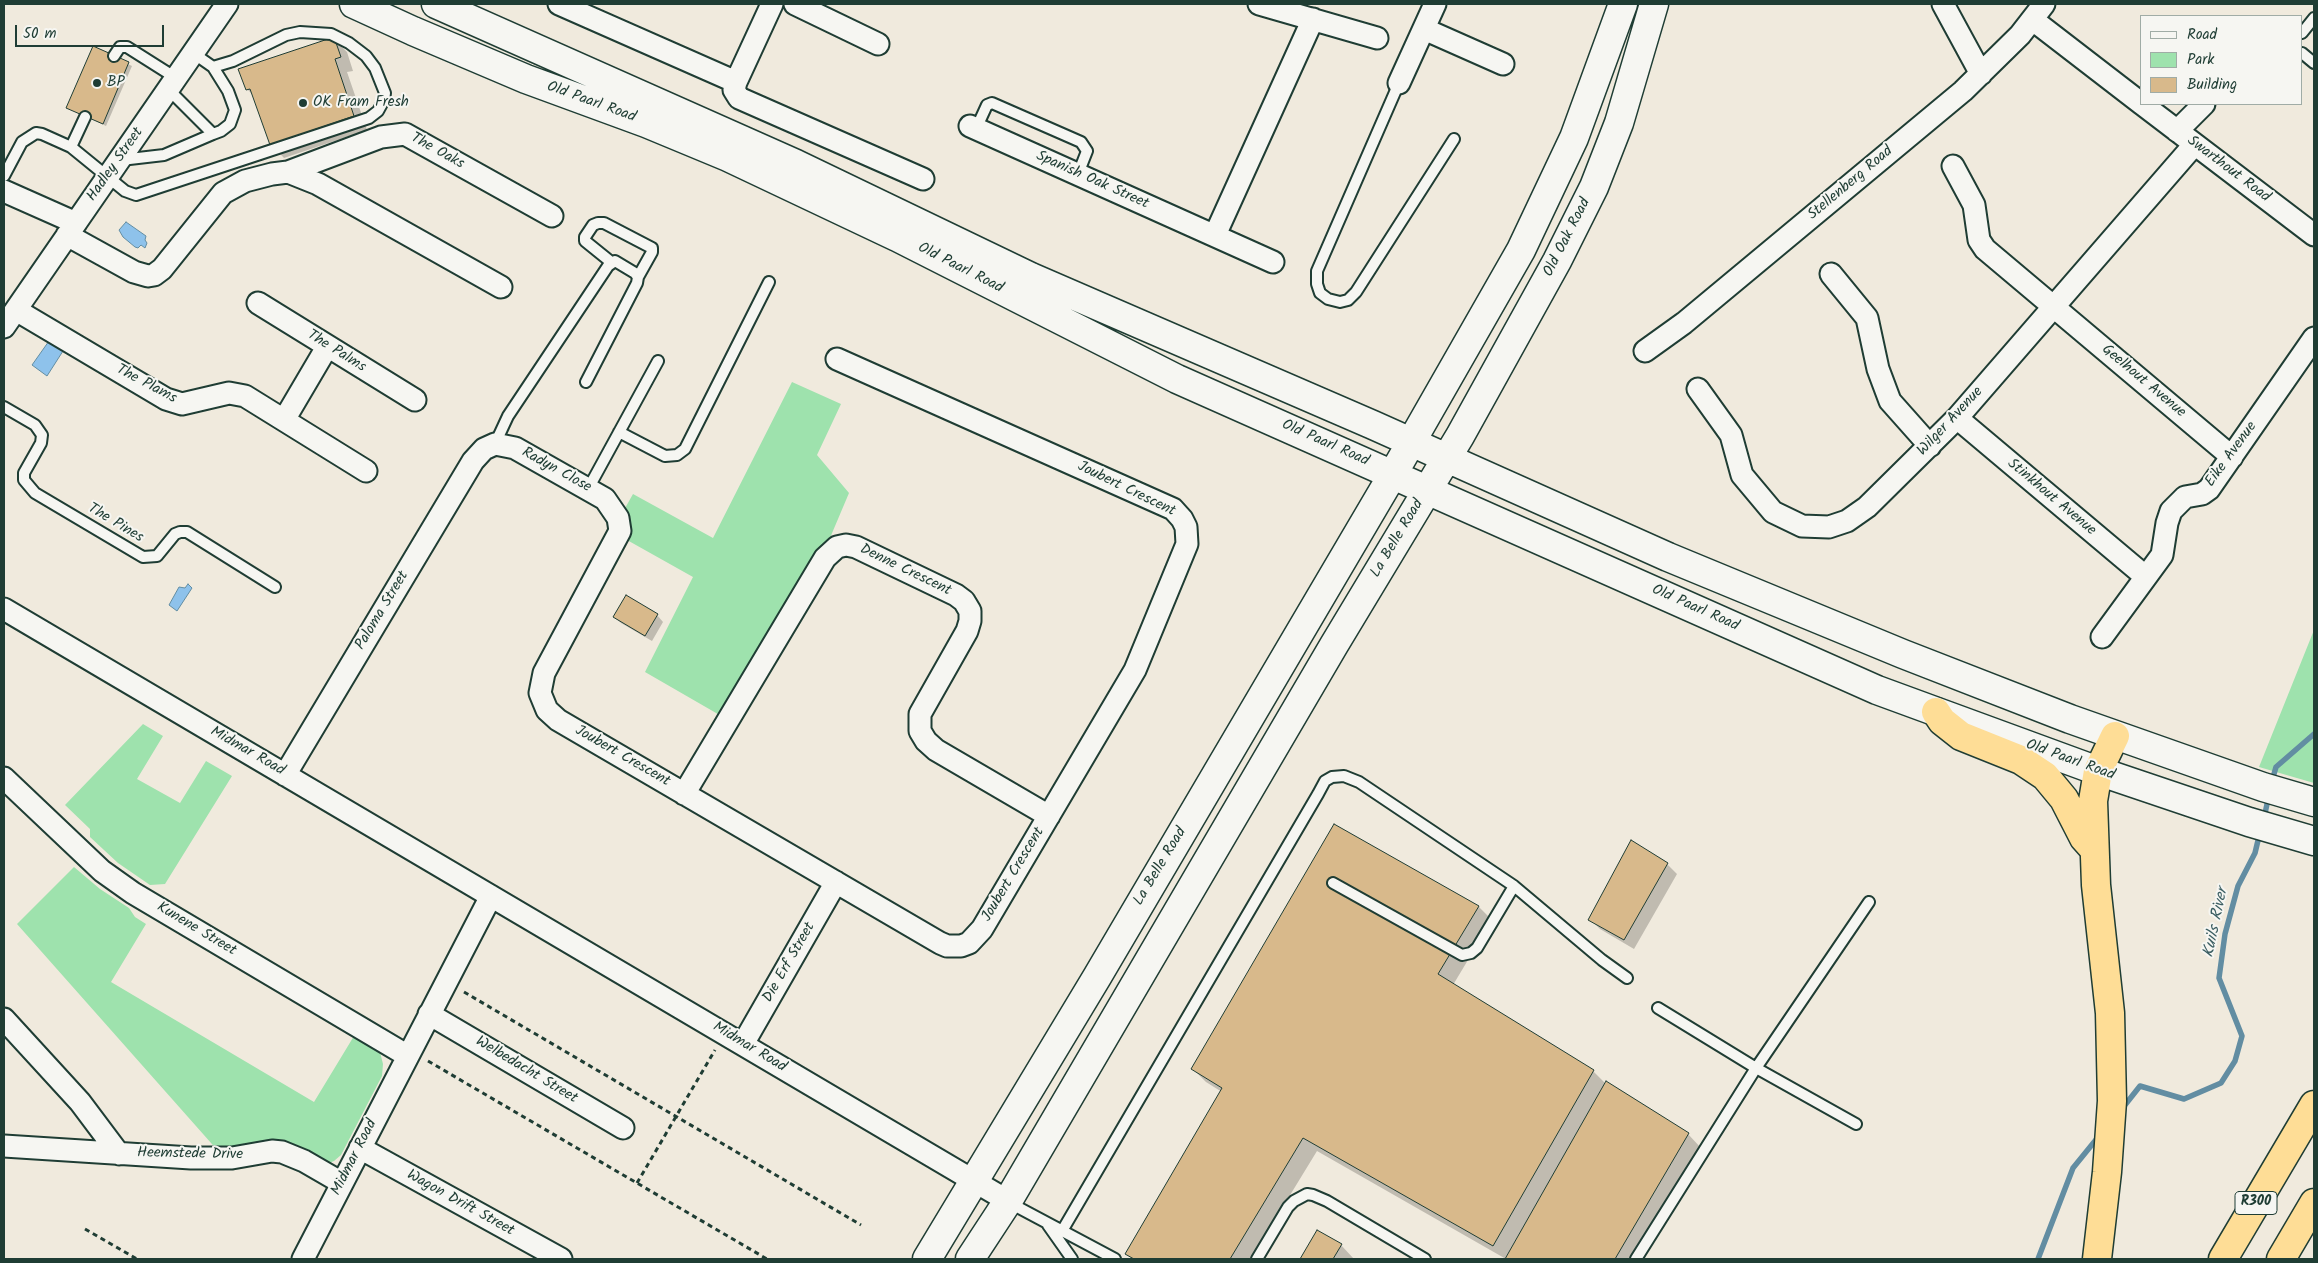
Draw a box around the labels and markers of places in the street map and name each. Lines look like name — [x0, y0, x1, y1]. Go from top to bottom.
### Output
place label: BP — [107, 74, 125, 92]
marker: BP — [91, 77, 103, 89]
place label: OK Fram Fresh — [313, 94, 409, 112]
marker: OK Fram Fresh — [297, 97, 309, 109]

